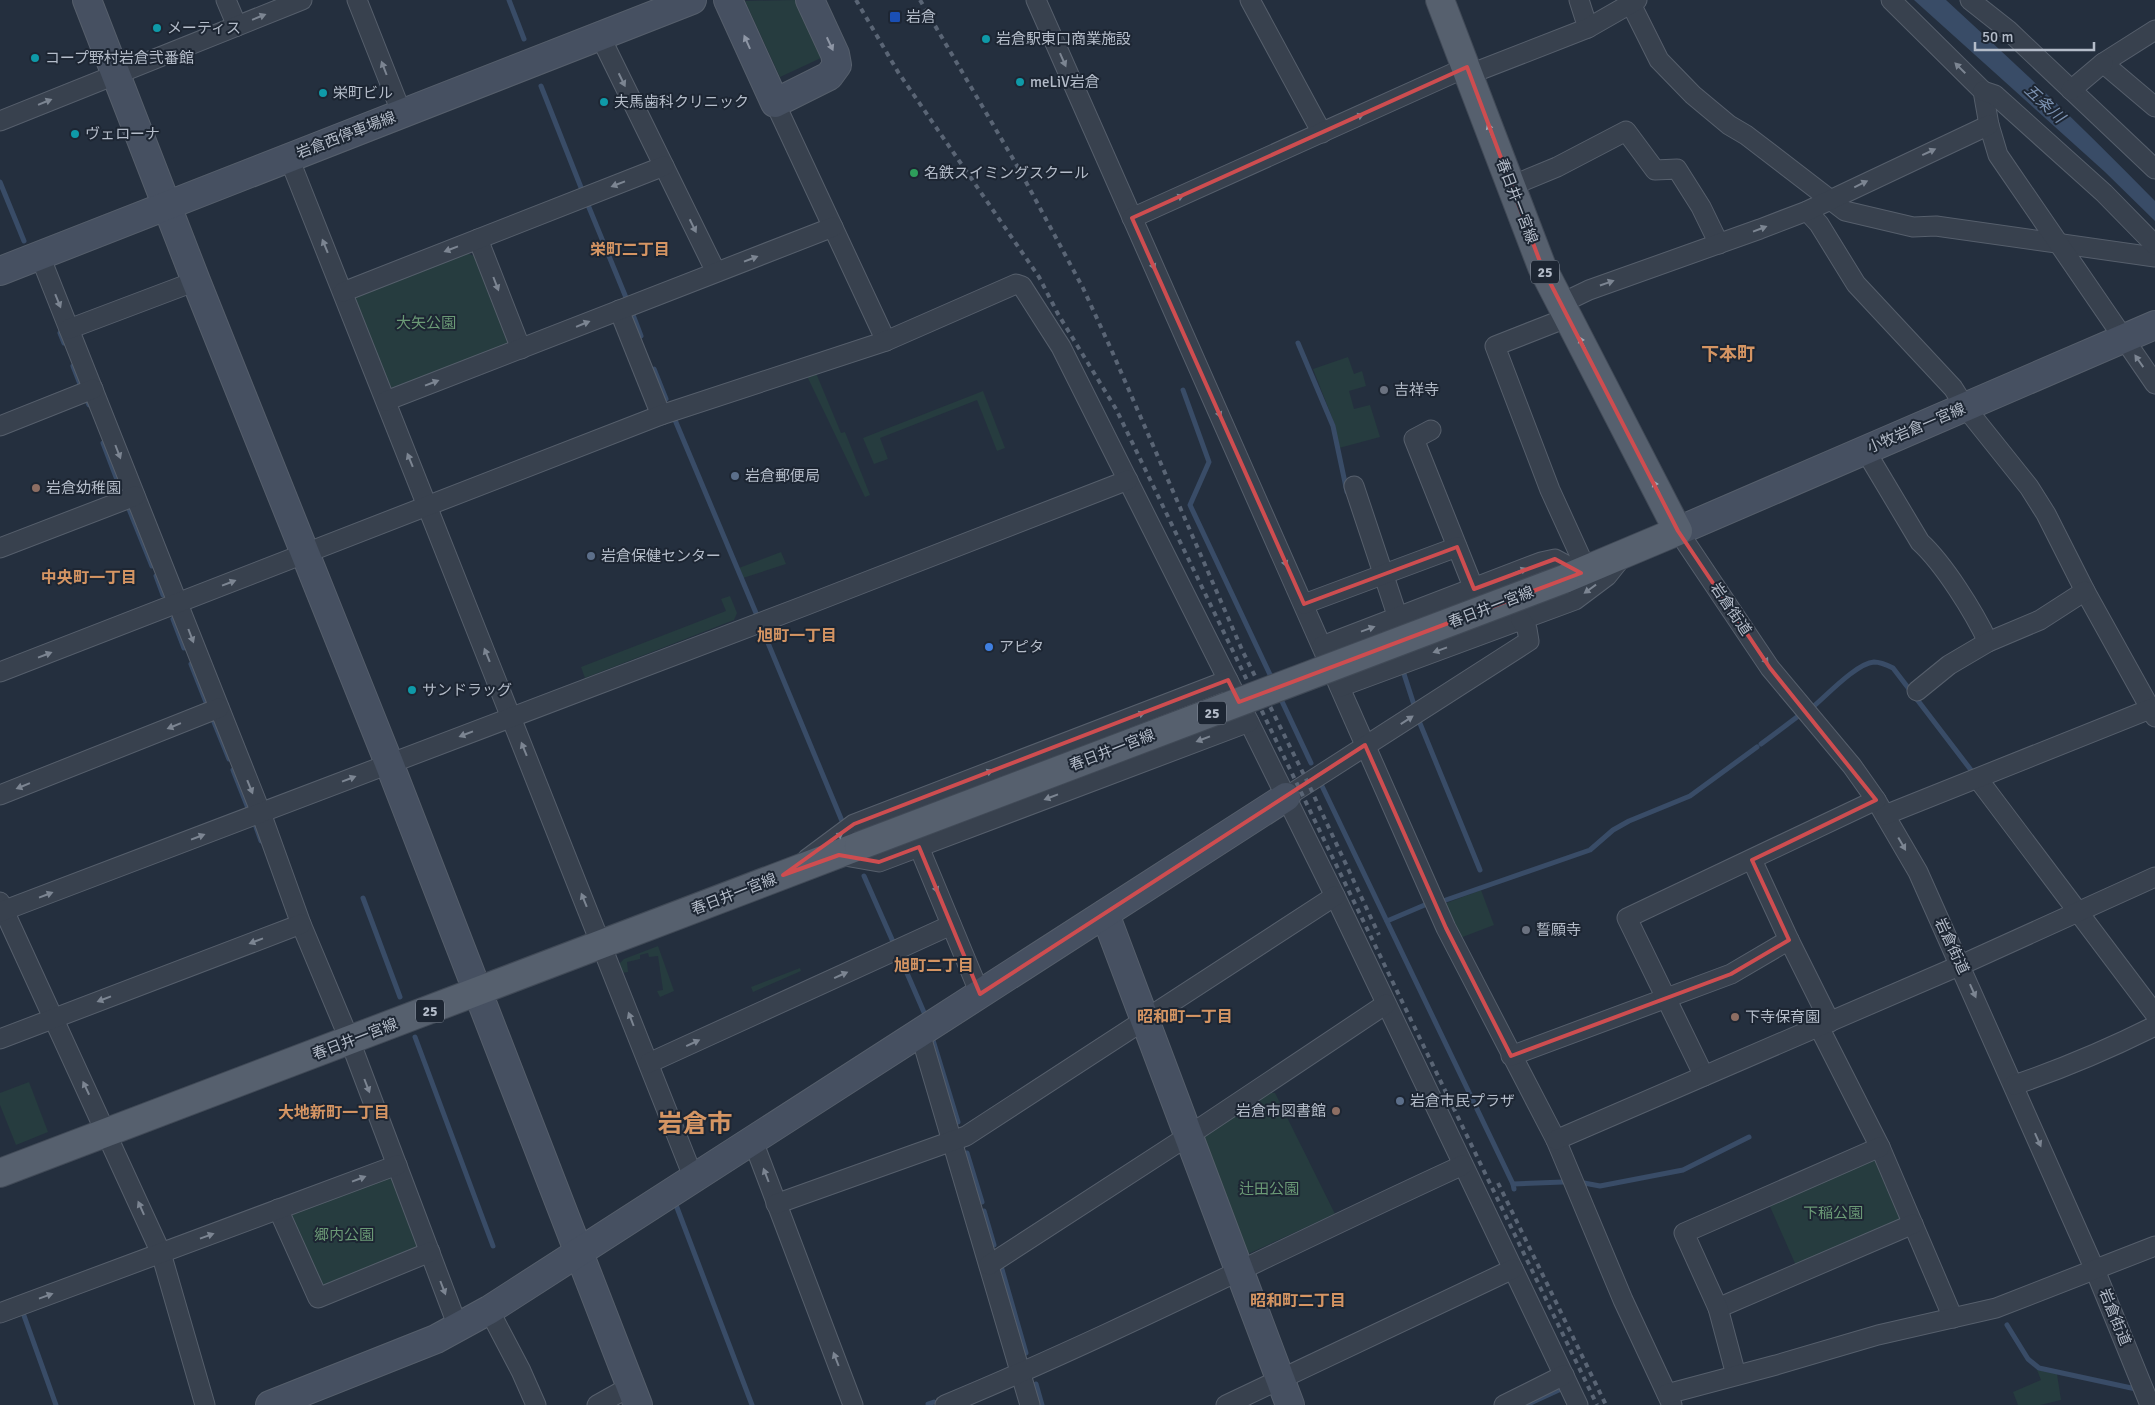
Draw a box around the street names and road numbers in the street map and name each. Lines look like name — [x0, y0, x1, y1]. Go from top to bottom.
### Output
street label: 岩倉西停車場線 — [294, 108, 398, 162]
street label: 春日井一宮線 — [1492, 156, 1542, 246]
road number: 25 — [1531, 260, 1559, 284]
street label: 小牧岩倉一宮線 — [1864, 399, 1968, 457]
street label: 岩倉街道 — [1707, 579, 1755, 639]
street label: 春日井一宮線 — [1446, 582, 1536, 632]
road number: 25 — [1198, 701, 1226, 724]
street label: 春日井一宮線 — [1067, 725, 1157, 775]
street label: 春日井一宮線 — [689, 869, 779, 919]
street label: 岩倉街道 — [1931, 915, 1973, 977]
road number: 25 — [416, 999, 444, 1022]
street label: 春日井一宮線 — [310, 1014, 400, 1064]
street label: 岩倉街道 — [2095, 1286, 2135, 1348]

